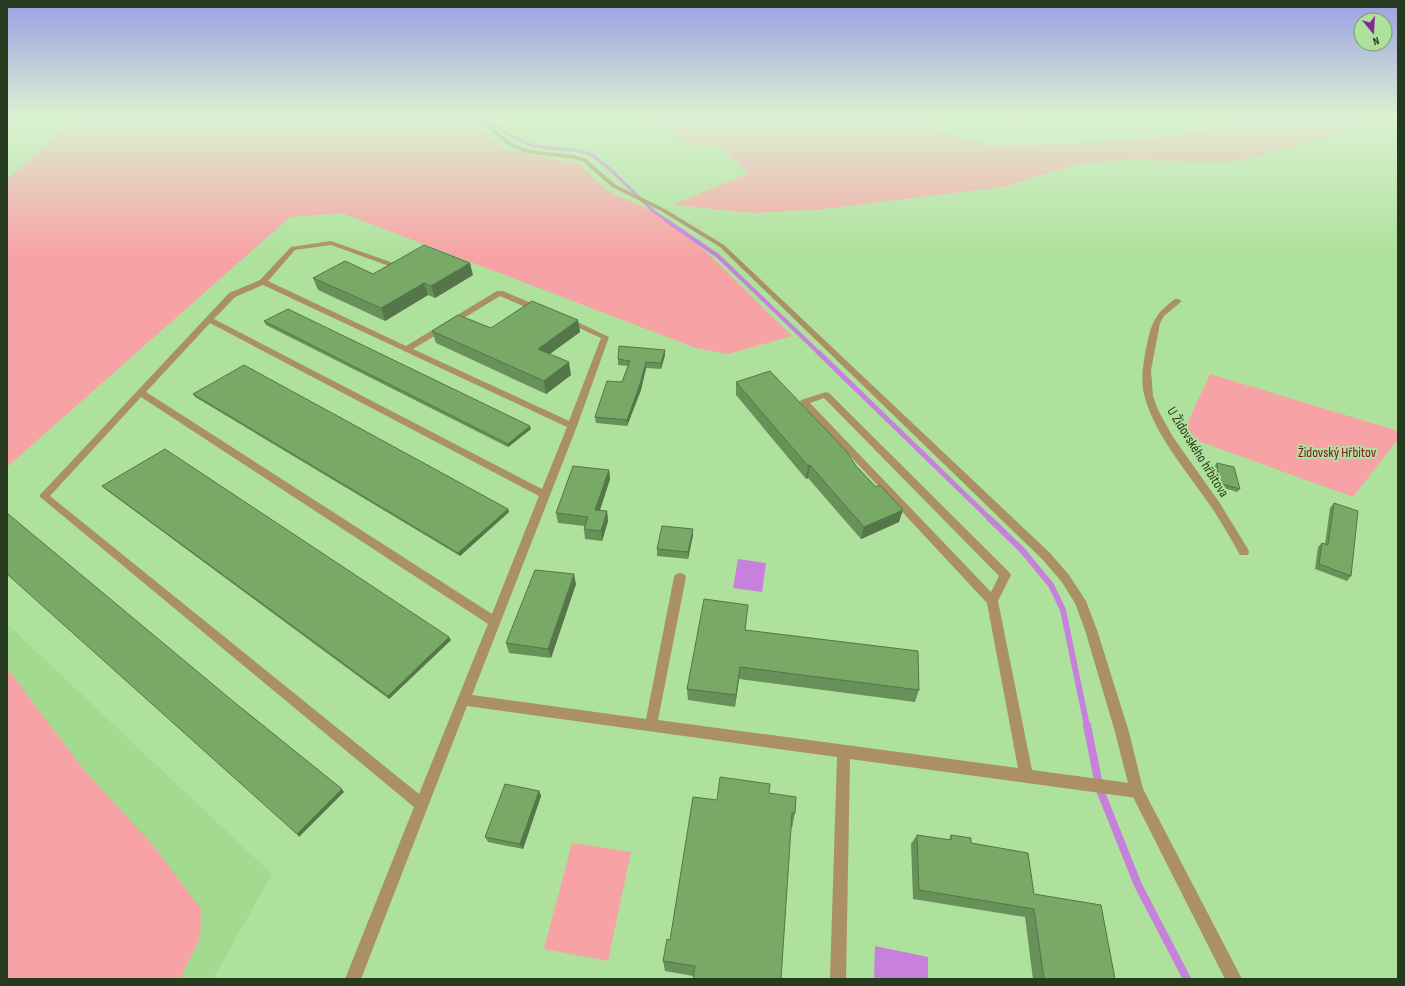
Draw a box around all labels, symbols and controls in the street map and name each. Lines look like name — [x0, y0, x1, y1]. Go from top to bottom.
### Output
north arrow — [1353, 12, 1393, 52]
text: N — [1371, 34, 1381, 48]
street label: U Židovského hřbitova — [1163, 404, 1233, 500]
park label: Židovský Hřbitov — [1298, 444, 1377, 461]

